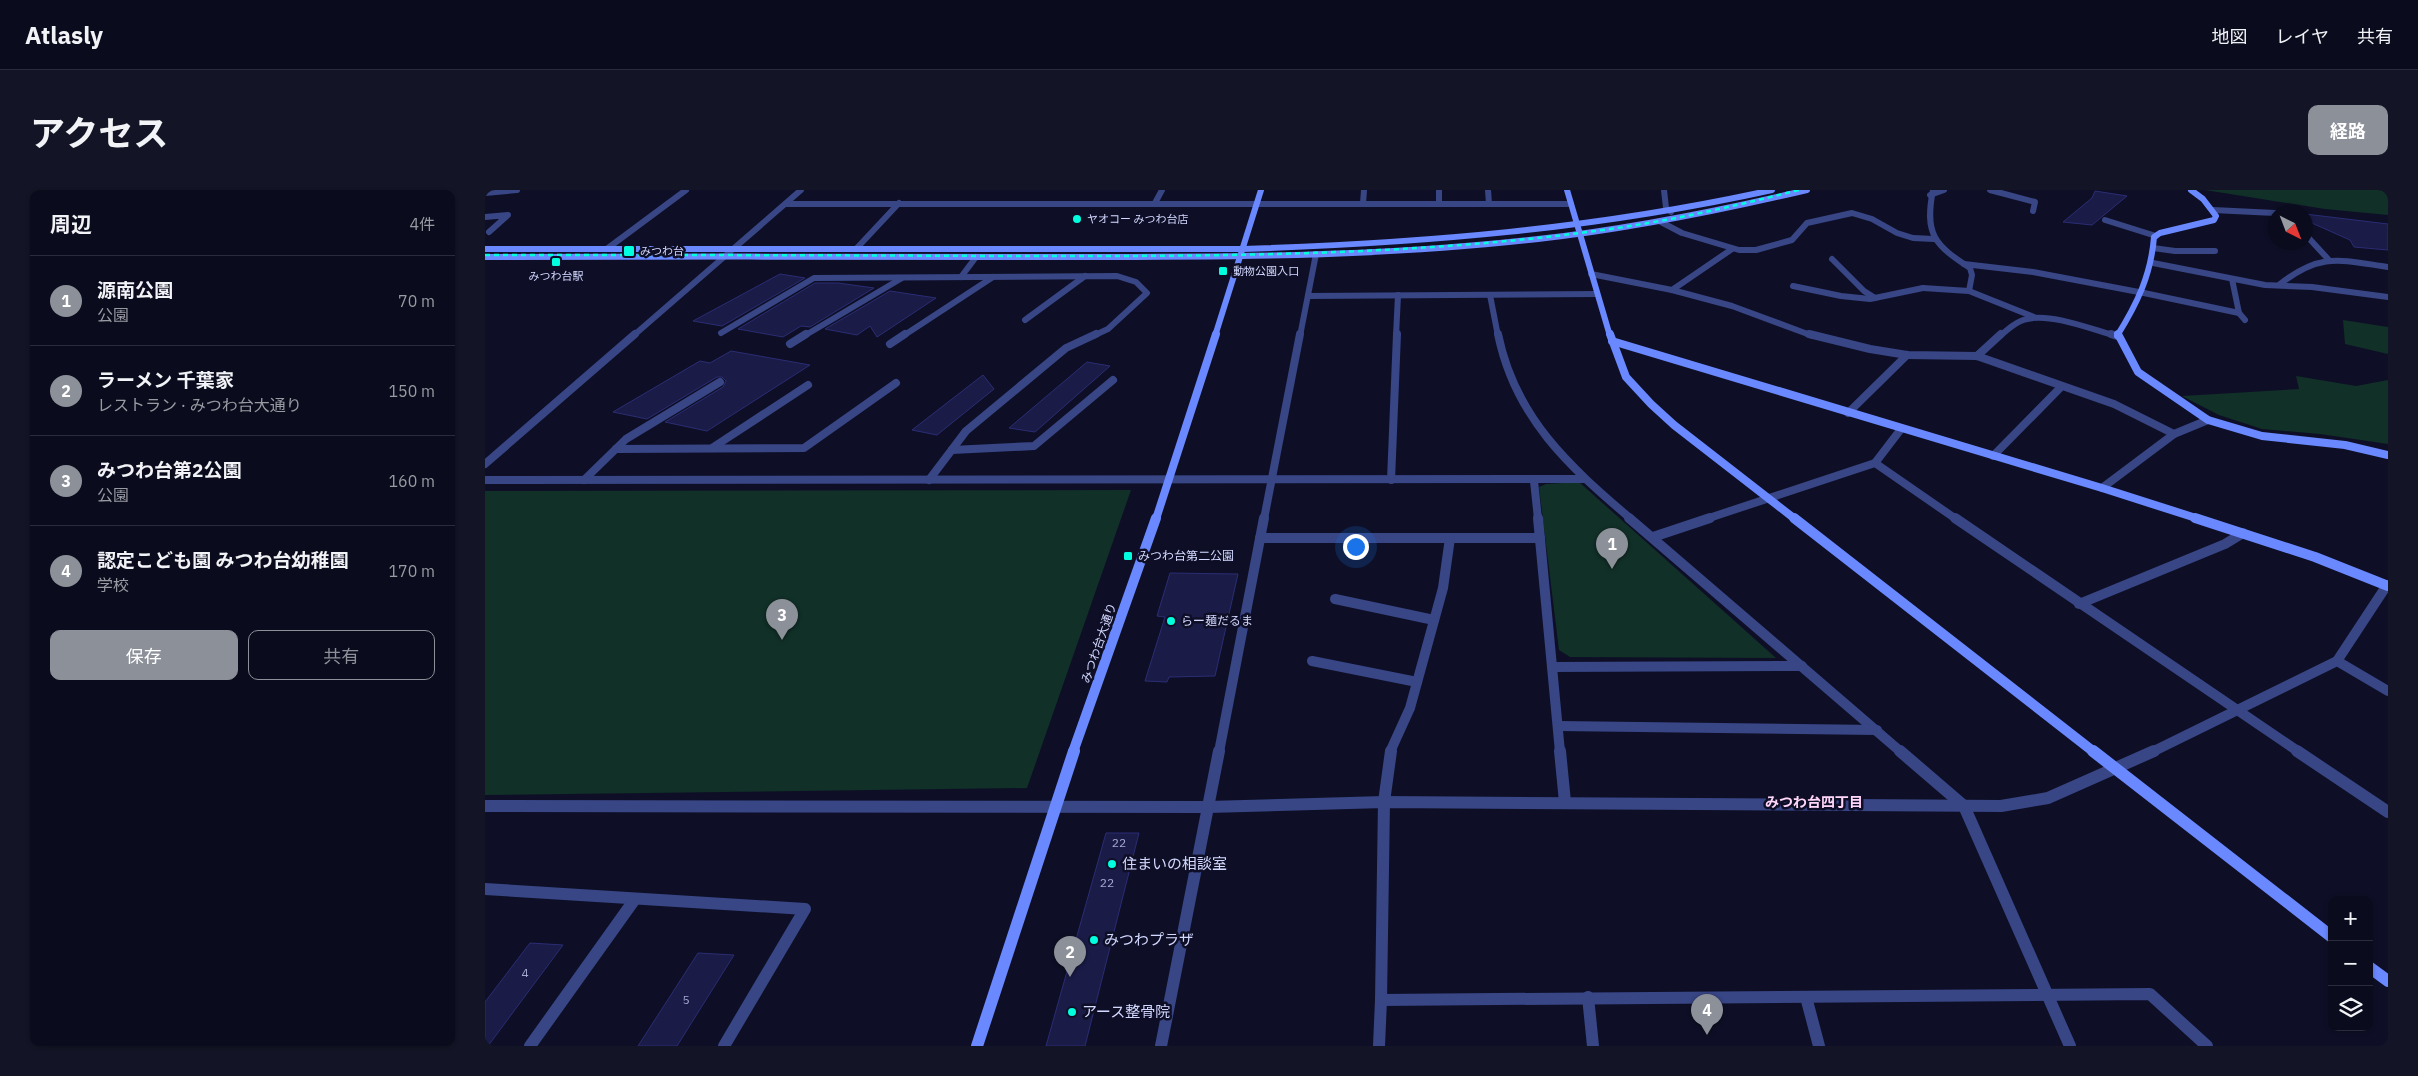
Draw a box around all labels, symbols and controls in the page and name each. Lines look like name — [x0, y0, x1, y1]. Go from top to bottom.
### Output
text: Atlasly — [25, 19, 103, 51]
text: 地図 — [2212, 25, 2248, 48]
text: レイヤ — [2276, 25, 2329, 48]
text: 共有 — [2357, 25, 2393, 48]
button: 経路 — [2308, 105, 2388, 155]
text: アクセス — [30, 110, 168, 156]
north arrow — [2268, 205, 2313, 250]
text: 周辺 — [50, 210, 92, 238]
place label: ヤオコー みつわ台店 — [1087, 212, 1189, 226]
marker: ヤオコー みつわ台店 — [1071, 213, 1083, 225]
text: 4件 — [409, 214, 435, 234]
marker: みつわ台 — [622, 244, 636, 258]
place label: みつわ台 — [640, 244, 684, 258]
marker: みつわ台駅 — [550, 256, 562, 268]
place label: 動物公園入口 — [1233, 264, 1299, 278]
marker: 動物公園入口 — [1217, 265, 1229, 277]
place label: みつわ台駅 — [529, 269, 584, 283]
text: 源南公園 — [97, 278, 173, 302]
text: 1 — [61, 291, 71, 311]
text: 70 m — [398, 291, 435, 311]
text: 公園 — [97, 305, 129, 325]
text: ラーメン 千葉家 — [97, 368, 234, 392]
text: 2 — [61, 381, 71, 401]
text: 150 m — [388, 381, 435, 401]
text: レストラン · みつわ台大通り — [97, 395, 302, 415]
text: みつわ台第2公園 — [97, 458, 241, 482]
text: 3 — [61, 471, 71, 491]
text: 160 m — [388, 471, 435, 491]
text: 公園 — [97, 485, 129, 505]
pin: 1 — [1596, 528, 1628, 569]
your location — [1343, 534, 1369, 560]
text: 認定こども園 みつわ台幼稚園 — [97, 548, 349, 572]
place label: みつわ台第二公園 — [1138, 548, 1234, 563]
marker: みつわ台第二公園 — [1122, 550, 1134, 562]
text: 4 — [61, 561, 71, 581]
text: 170 m — [388, 561, 435, 581]
text: 学校 — [97, 575, 129, 595]
pin: 3 — [766, 599, 798, 640]
street label: みつわ台大通り — [1078, 601, 1119, 685]
place label: らー麺だるま — [1181, 613, 1253, 628]
marker: らー麺だるま — [1165, 615, 1177, 627]
button: 保存 — [50, 630, 238, 680]
button: 共有 — [248, 630, 435, 680]
district label: みつわ台四丁目 — [1765, 793, 1863, 811]
house number: 22 — [1112, 835, 1126, 850]
place label: 住まいの相談室 — [1122, 854, 1227, 873]
marker: 住まいの相談室 — [1106, 858, 1118, 870]
house number: 22 — [1100, 875, 1114, 890]
map controls — [2328, 896, 2373, 1031]
button: + — [2328, 896, 2373, 941]
place label: みつわプラザ — [1104, 930, 1194, 949]
marker: みつわプラザ — [1088, 934, 1100, 946]
pin: 2 — [1054, 936, 1086, 977]
button: − — [2328, 941, 2373, 986]
house number: 4 — [521, 965, 529, 980]
button: layers — [2328, 986, 2373, 1031]
house number: 5 — [682, 992, 690, 1007]
pin: 4 — [1691, 994, 1723, 1035]
place label: アース整骨院 — [1082, 1002, 1170, 1021]
marker: アース整骨院 — [1066, 1006, 1078, 1018]

